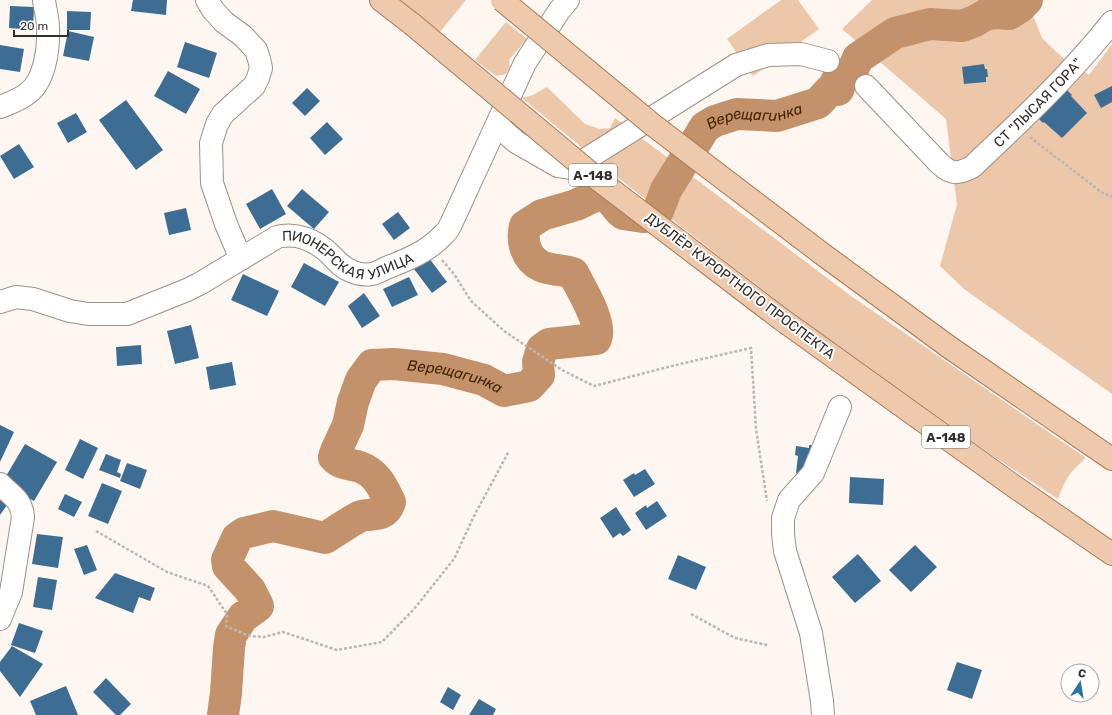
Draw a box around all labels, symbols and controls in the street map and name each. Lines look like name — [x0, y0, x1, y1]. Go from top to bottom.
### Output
scale bar — [14, 12, 68, 38]
text: 20 m — [20, 19, 48, 33]
street label: СТ "ЛЫСАЯ ГОРА" — [990, 55, 1086, 151]
water label: Верещагинка — [703, 99, 805, 133]
road number: А-148 — [569, 164, 617, 186]
street label: ДУБЛЁР КУРОРТНОГО ПРОСПЕКТА — [642, 208, 839, 363]
street label: ПИОНЕРСКАЯ УЛИЦА — [282, 227, 416, 283]
water label: Верещагинка — [406, 356, 506, 397]
road number: А-148 — [922, 426, 970, 448]
north arrow — [1060, 663, 1100, 703]
text: С — [1077, 667, 1087, 681]

